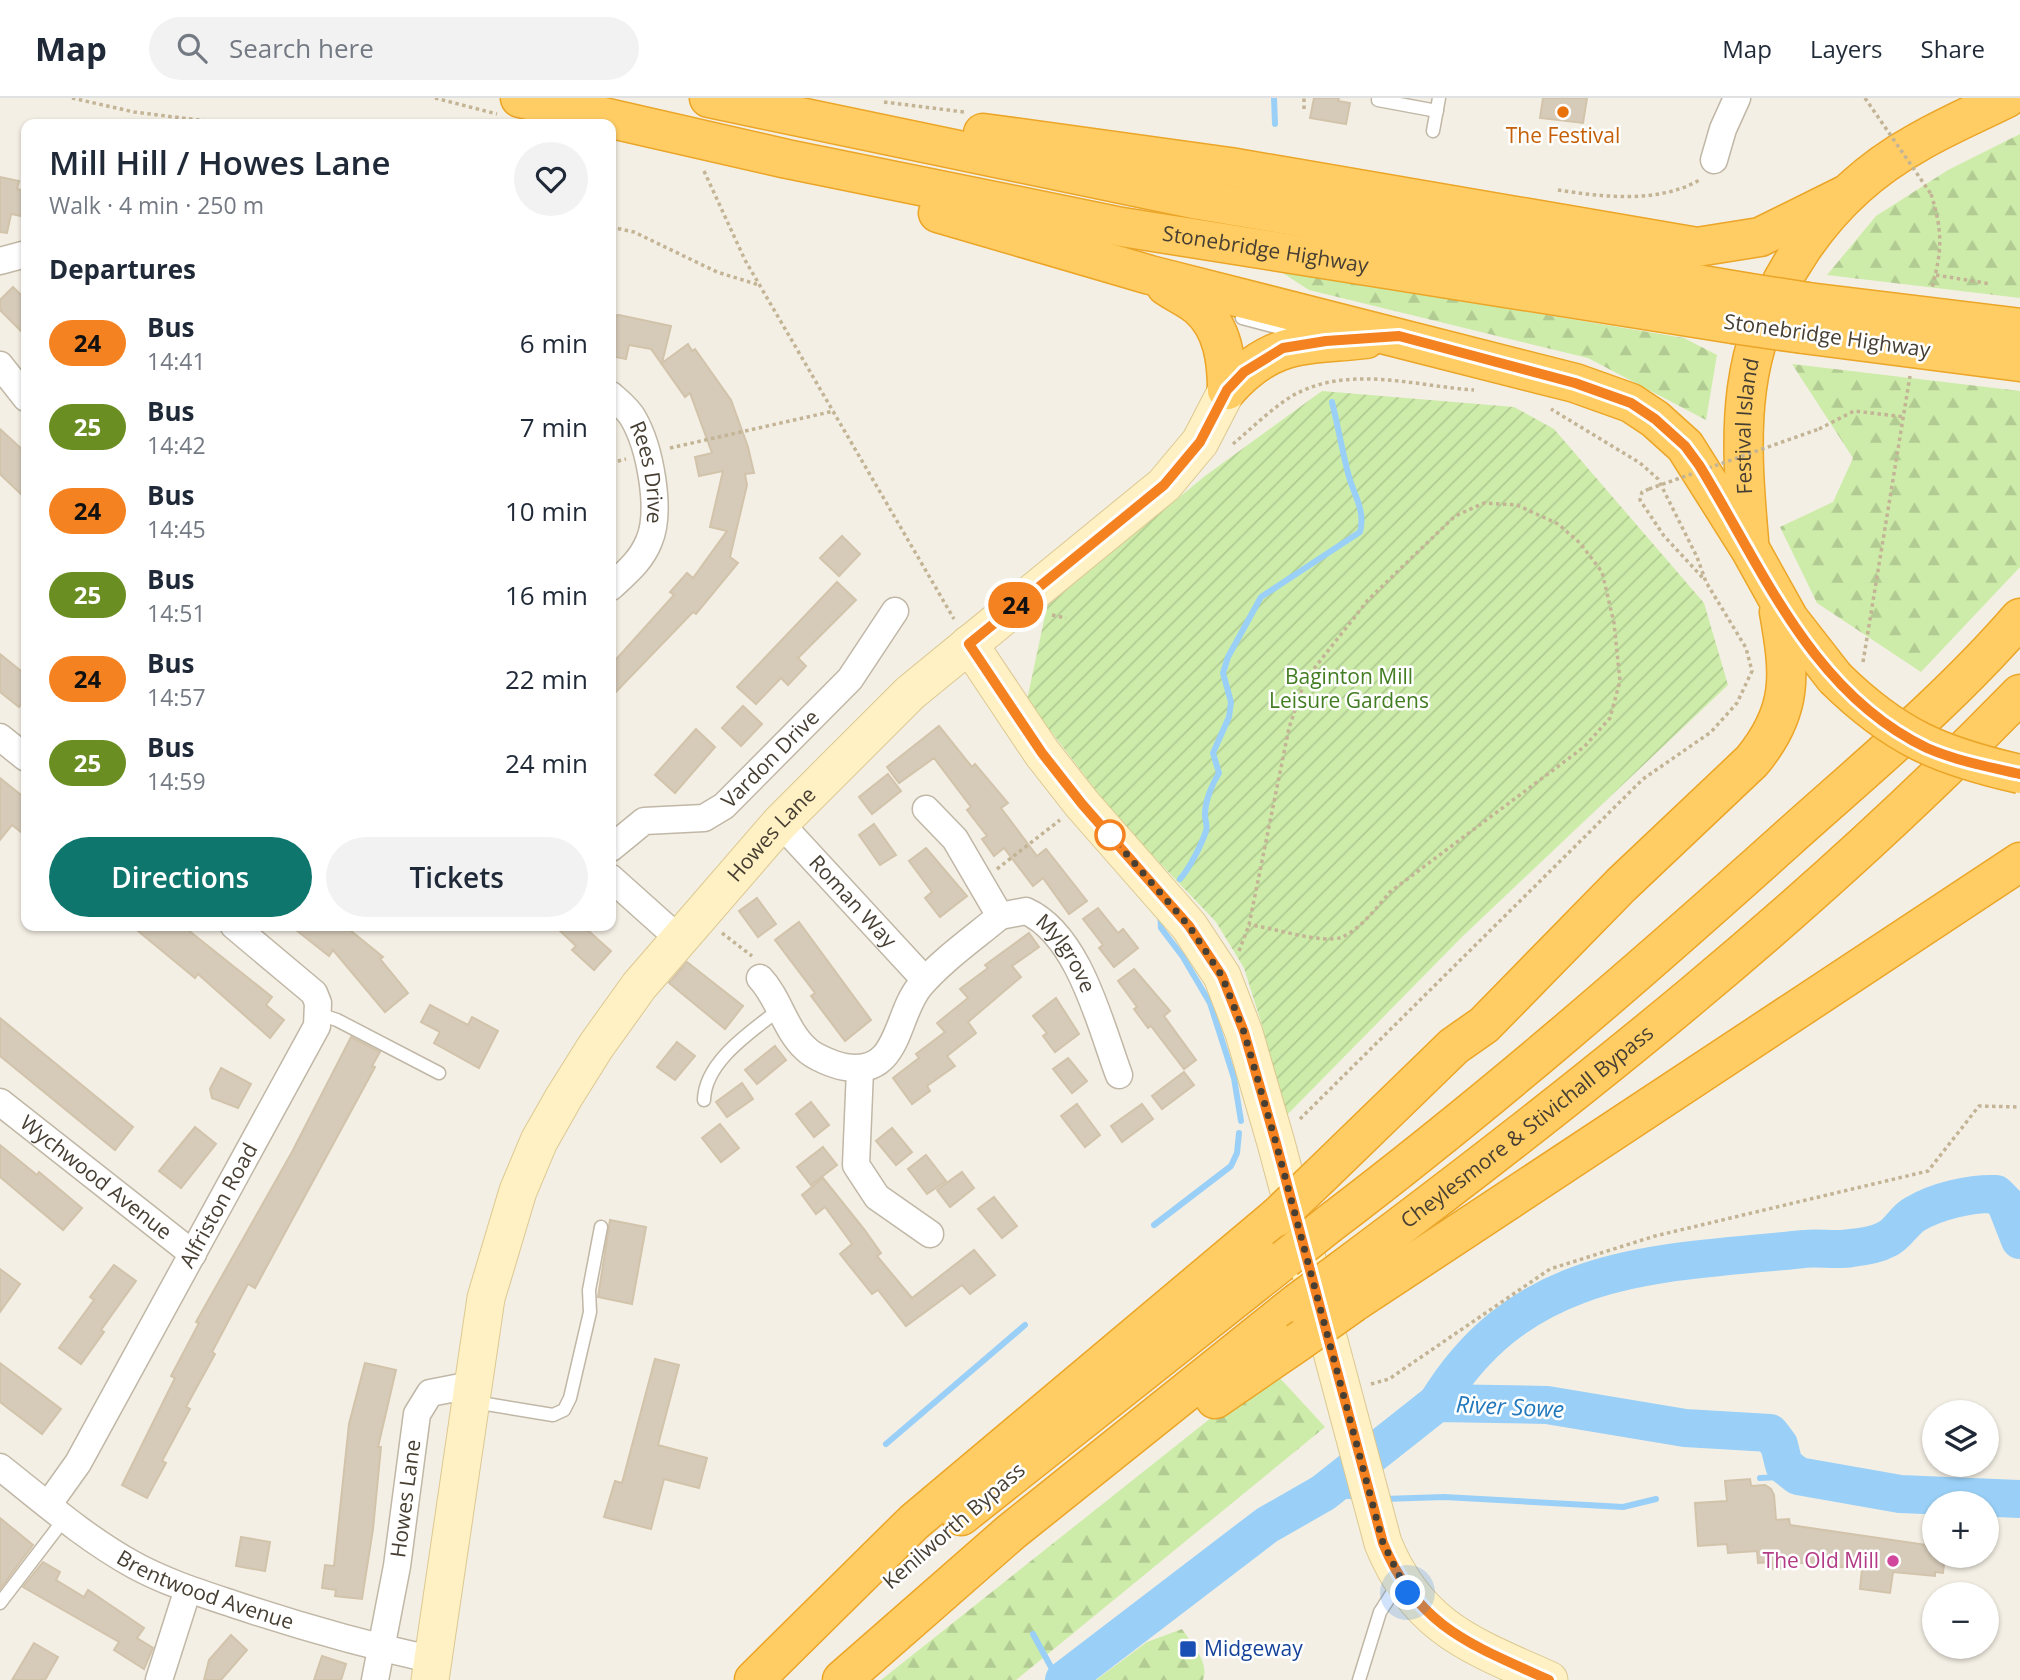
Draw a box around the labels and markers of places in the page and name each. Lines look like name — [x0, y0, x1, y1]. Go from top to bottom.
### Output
marker: The Festival — [1555, 104, 1571, 120]
place label: The Festival — [1506, 121, 1620, 149]
unlabelled marker — [1095, 820, 1125, 850]
place label: The Old Mill — [1763, 1546, 1879, 1574]
marker: The Old Mill — [1885, 1553, 1901, 1569]
place label: Midgeway — [1204, 1634, 1303, 1662]
marker: Midgeway — [1178, 1639, 1198, 1659]

